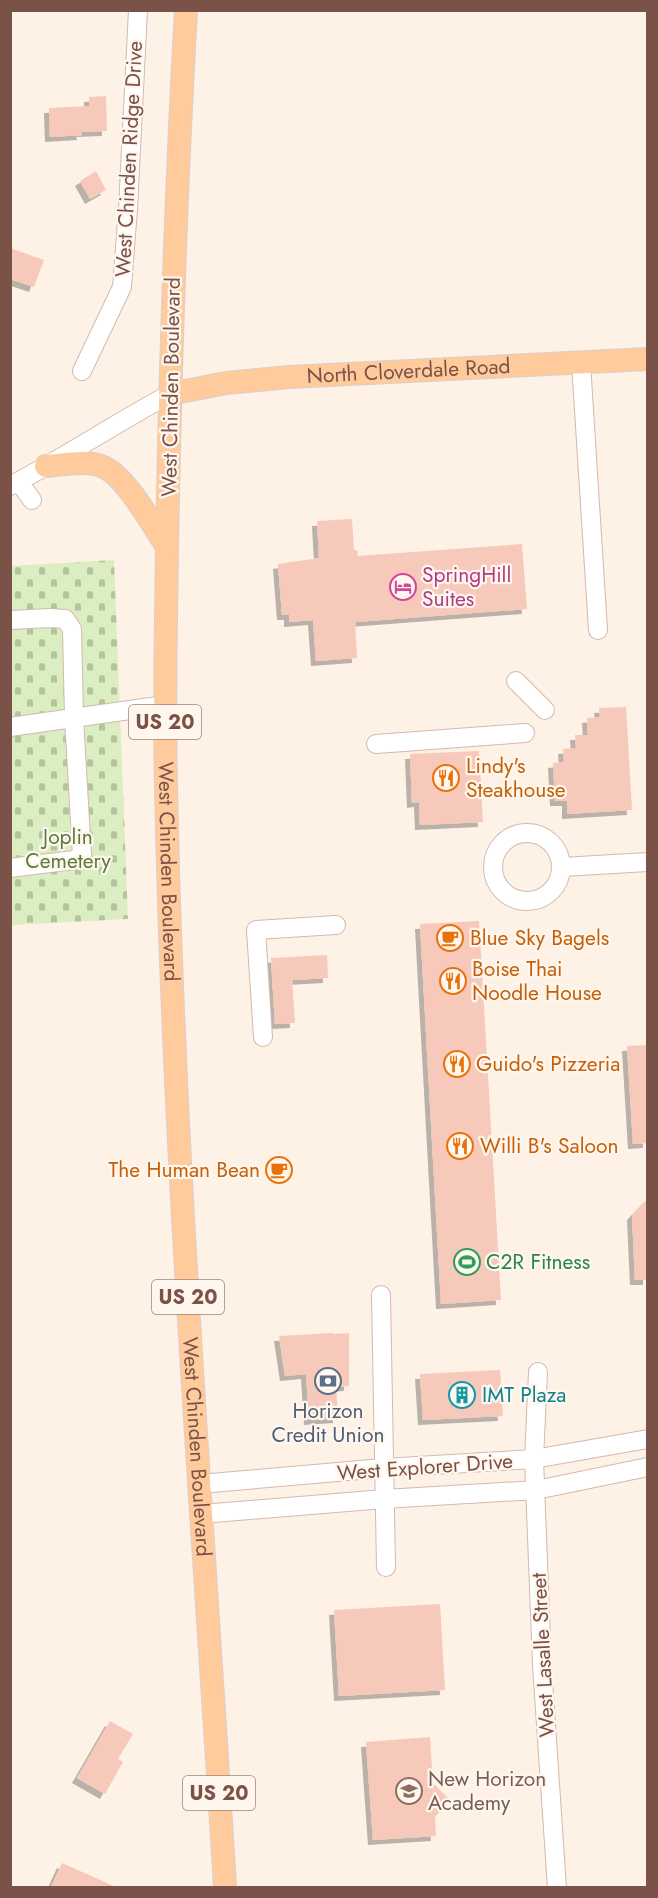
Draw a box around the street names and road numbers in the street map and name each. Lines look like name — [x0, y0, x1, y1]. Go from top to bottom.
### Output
street label: West Chinden Ridge Drive — [108, 40, 150, 278]
street label: West Chinden Boulevard — [154, 277, 188, 497]
street label: North Cloverdale Road — [306, 351, 511, 391]
road number: US 20 — [129, 705, 201, 739]
street label: West Chinden Boulevard — [151, 761, 187, 982]
road number: US 20 — [152, 1280, 224, 1314]
street label: West Chinden Boulevard — [175, 1336, 219, 1558]
street label: West Explorer Drive — [336, 1446, 514, 1488]
street label: West Lasalle Street — [524, 1572, 562, 1738]
road number: US 20 — [183, 1776, 255, 1810]

